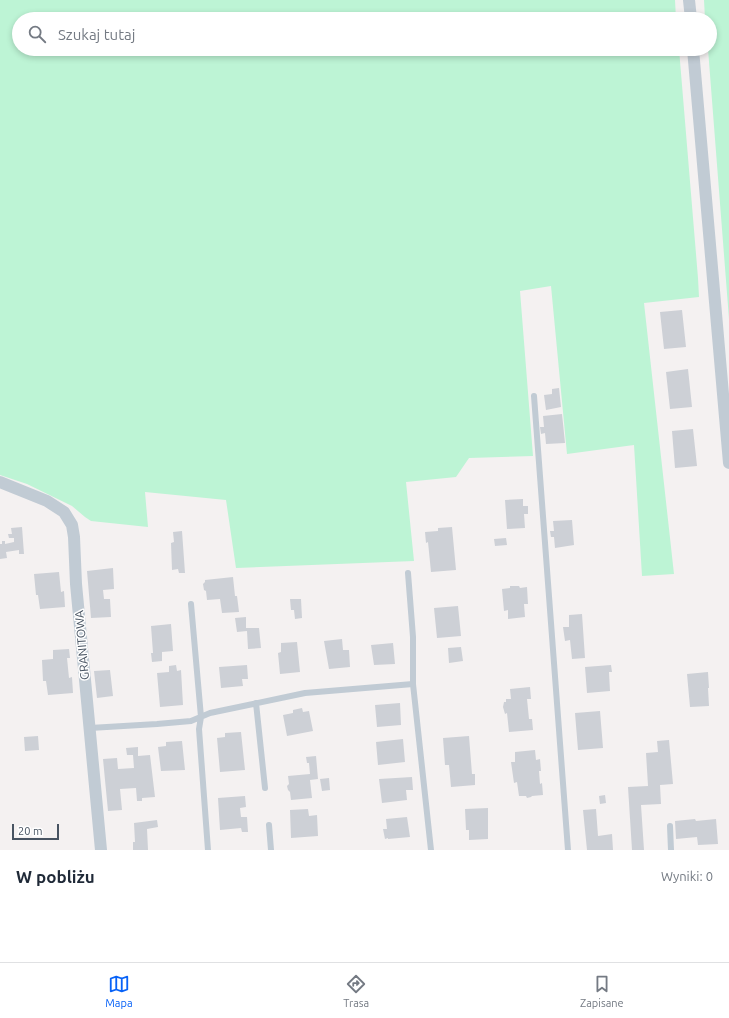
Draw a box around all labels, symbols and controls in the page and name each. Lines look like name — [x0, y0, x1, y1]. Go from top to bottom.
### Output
search box — [12, 12, 717, 56]
icon: search — [26, 23, 48, 45]
text: Szukaj tutaj — [58, 26, 135, 43]
street label: GRANITOWA — [72, 610, 91, 680]
scale bar — [12, 822, 59, 841]
text: 20 m — [18, 825, 42, 837]
text: W pobliżu — [16, 867, 95, 886]
text: Wyniki: 0 — [661, 869, 713, 883]
tab: Mapa — [105, 973, 133, 1009]
tab: Trasa — [343, 973, 369, 1009]
tab: Zapisane — [580, 973, 624, 1009]

